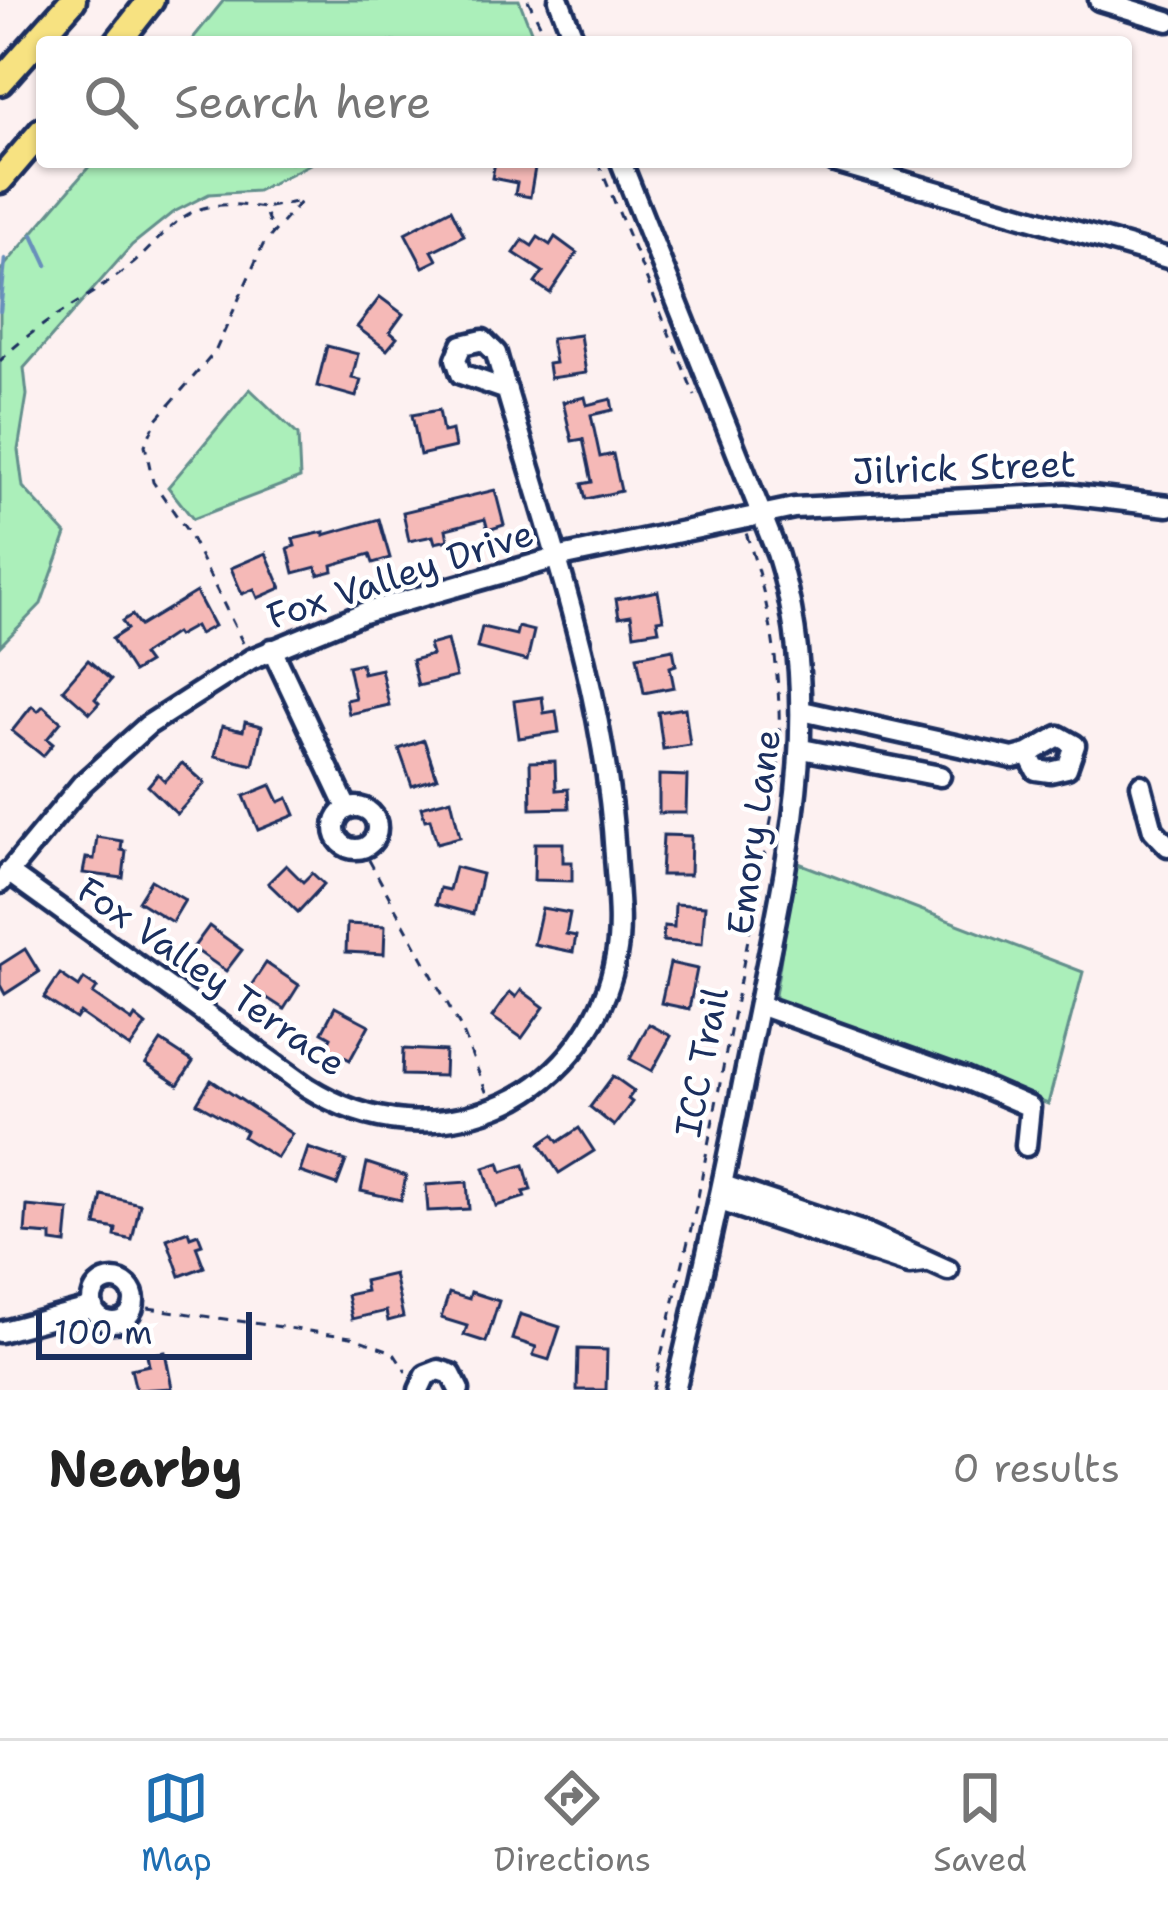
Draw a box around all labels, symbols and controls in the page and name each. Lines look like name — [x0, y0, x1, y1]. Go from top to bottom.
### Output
search box — [36, 36, 1132, 168]
icon: search — [78, 69, 144, 135]
text: Search here — [174, 72, 431, 132]
street label: Jilrick Street — [851, 439, 1077, 496]
street label: Fox Valley Drive — [261, 508, 540, 641]
street label: Emory Lane — [715, 726, 792, 938]
street label: Fox Valley Terrace — [68, 865, 356, 1087]
street label: ICC Trail — [663, 983, 740, 1141]
scale bar — [36, 1306, 252, 1359]
text: 100 m — [54, 1310, 153, 1355]
text: Nearby — [48, 1434, 243, 1502]
text: 0 results — [953, 1442, 1120, 1494]
tab: Map — [141, 1765, 212, 1882]
tab: Directions — [494, 1765, 651, 1882]
tab: Saved — [933, 1765, 1027, 1882]

